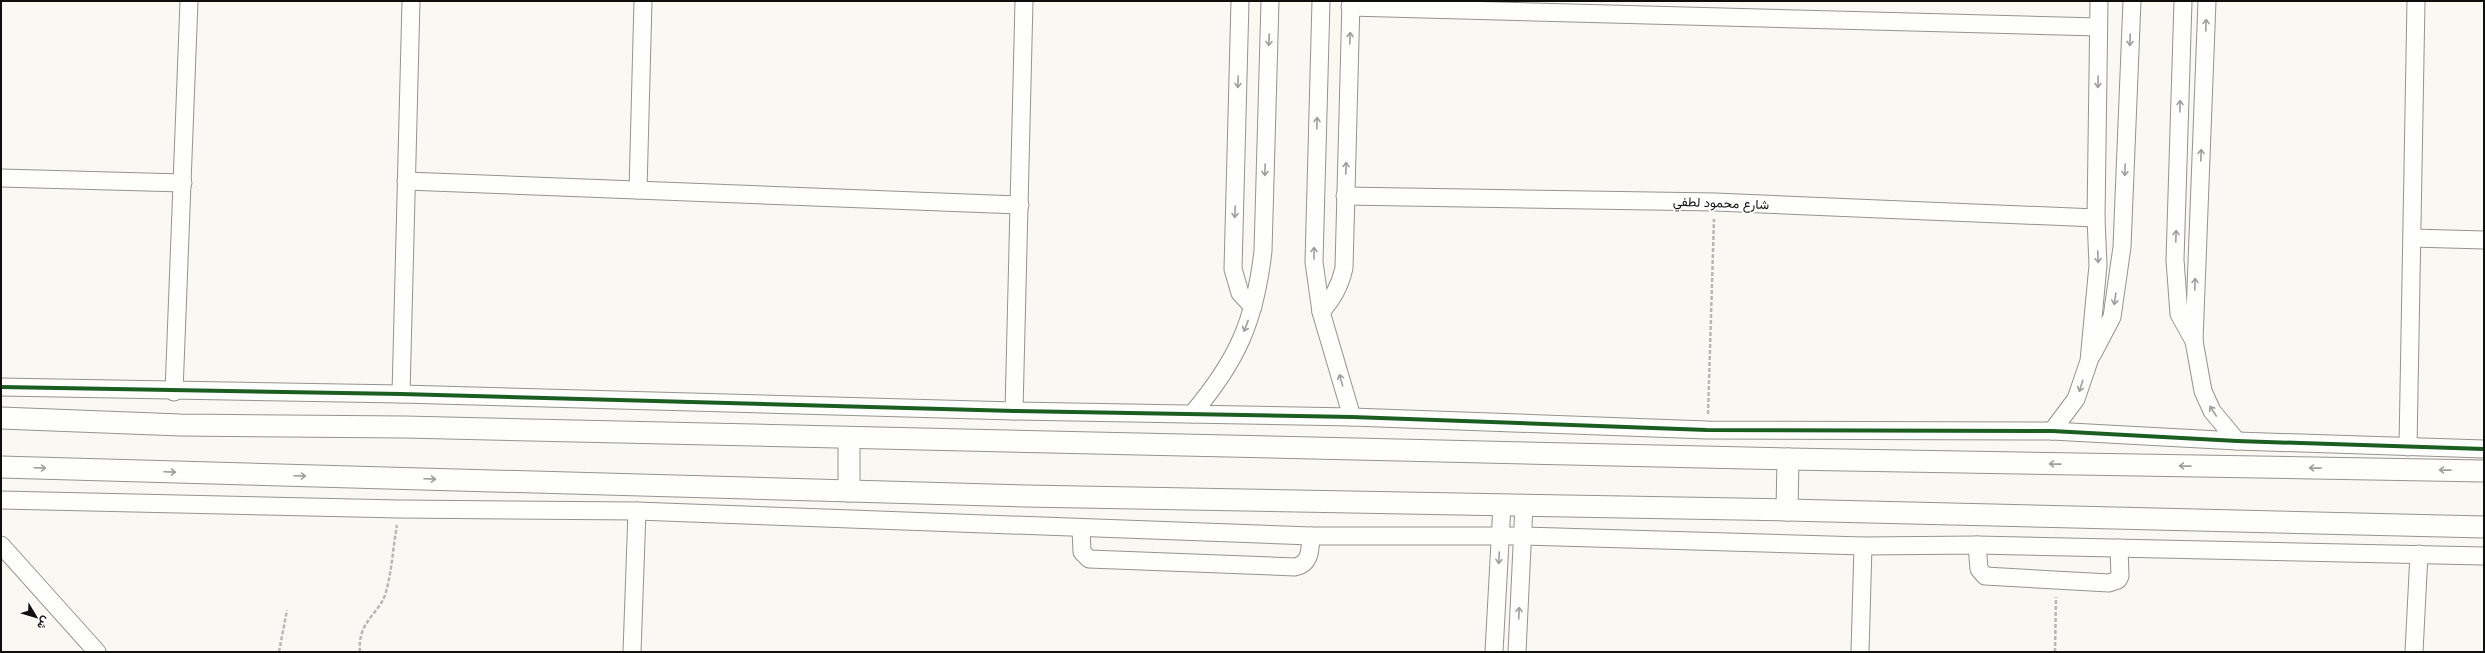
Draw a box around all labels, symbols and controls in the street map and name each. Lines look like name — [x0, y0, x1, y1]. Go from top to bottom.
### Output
one-way arrow — [2203, 19, 2210, 32]
one-way arrow — [1346, 32, 1353, 45]
one-way arrow — [1266, 33, 1273, 46]
one-way arrow — [2127, 33, 2134, 46]
one-way arrow — [1234, 75, 1242, 88]
one-way arrow — [2094, 75, 2102, 88]
one-way arrow — [2176, 100, 2184, 113]
one-way arrow — [1313, 117, 1321, 130]
one-way arrow — [2197, 149, 2204, 162]
one-way arrow — [1342, 162, 1350, 175]
one-way arrow — [1262, 163, 1269, 176]
one-way arrow — [2121, 163, 2129, 176]
street label: شارع محمود لطفي — [1673, 193, 1769, 215]
one-way arrow — [1231, 205, 1238, 218]
one-way arrow — [2172, 230, 2180, 243]
one-way arrow — [1311, 247, 1318, 260]
one-way arrow — [2094, 250, 2101, 263]
one-way arrow — [2192, 278, 2199, 291]
one-way arrow — [2111, 292, 2119, 305]
one-way arrow — [1242, 319, 1250, 331]
one-way arrow — [1337, 374, 1344, 387]
one-way arrow — [2076, 379, 2084, 391]
one-way arrow — [2209, 406, 2217, 417]
one-way arrow — [2049, 460, 2062, 468]
one-way arrow — [2179, 462, 2192, 470]
one-way arrow — [2309, 464, 2322, 472]
one-way arrow — [33, 465, 46, 472]
one-way arrow — [2439, 466, 2452, 474]
one-way arrow — [163, 468, 176, 476]
one-way arrow — [293, 472, 306, 479]
one-way arrow — [423, 476, 436, 483]
one-way arrow — [1495, 551, 1503, 564]
north arrow — [16, 597, 56, 637]
one-way arrow — [1515, 607, 1522, 620]
text: ش — [34, 614, 53, 633]

